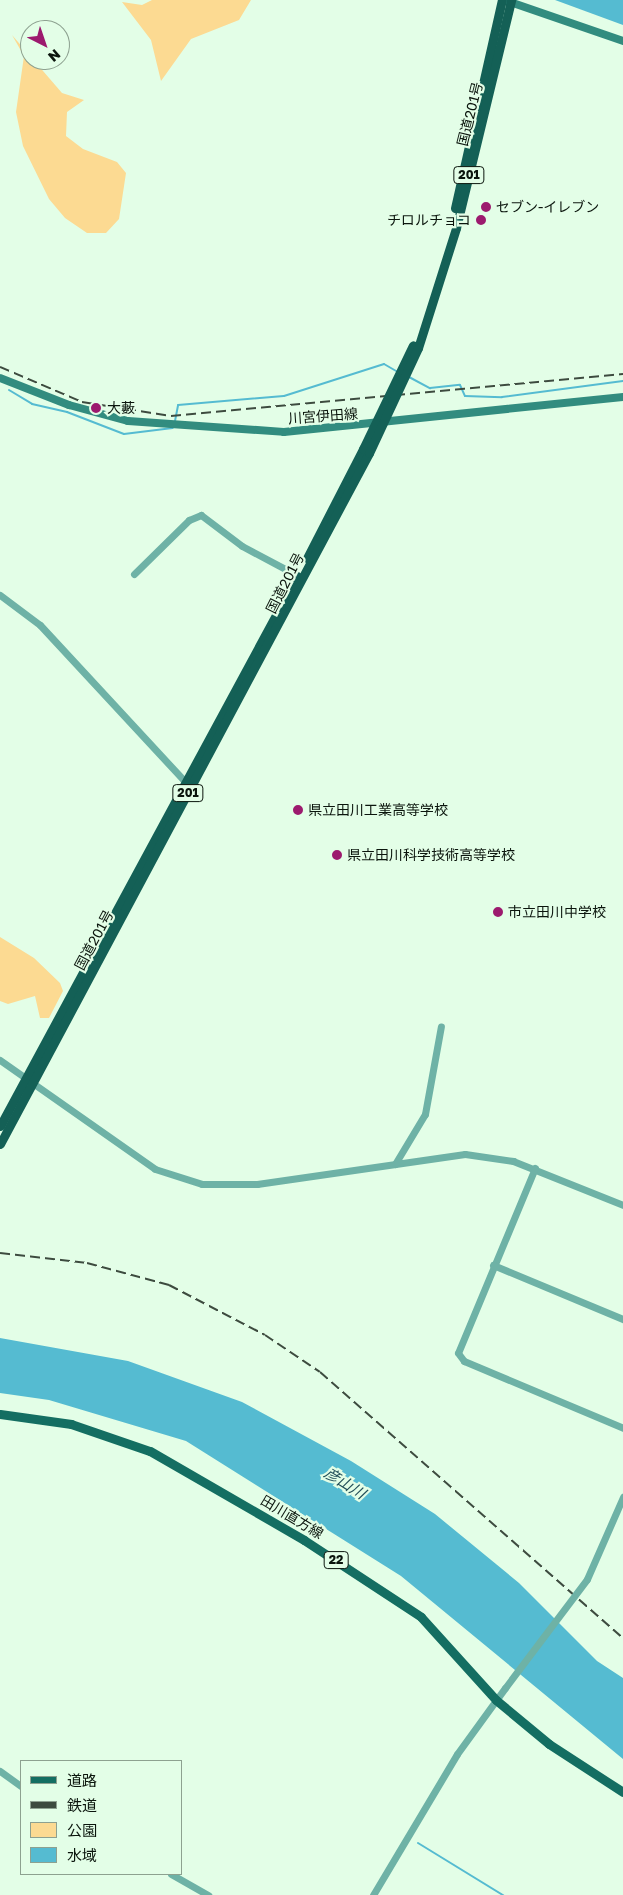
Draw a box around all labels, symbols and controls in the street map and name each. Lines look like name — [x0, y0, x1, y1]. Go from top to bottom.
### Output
north arrow — [20, 20, 70, 70]
text: N — [45, 46, 64, 66]
street label: 国道201号 — [454, 80, 486, 148]
road number: 201 — [453, 166, 485, 184]
place label: セブン-イレブン — [496, 199, 599, 215]
marker: セブン-イレブン — [480, 201, 492, 213]
place label: チロルチョコ — [387, 212, 471, 228]
marker: チロルチョコ — [475, 214, 487, 226]
place label: 大藪 — [107, 400, 135, 416]
marker: 大藪 — [89, 401, 103, 415]
street label: 川宮伊田線 — [287, 405, 359, 427]
street label: 国道201号 — [263, 550, 307, 616]
road number: 201 — [172, 784, 204, 802]
place label: 県立田川工業高等学校 — [308, 802, 448, 818]
marker: 県立田川工業高等学校 — [292, 804, 304, 816]
place label: 県立田川科学技術高等学校 — [347, 847, 515, 863]
marker: 県立田川科学技術高等学校 — [331, 849, 343, 861]
place label: 市立田川中学校 — [508, 904, 606, 920]
marker: 市立田川中学校 — [492, 906, 504, 918]
street label: 国道201号 — [71, 907, 117, 973]
water label: 彦山川 — [321, 1463, 369, 1503]
street label: 田川直方線 — [258, 1492, 326, 1542]
road number: 22 — [324, 1550, 348, 1570]
legend — [20, 1760, 182, 1875]
text: 道路 — [67, 1771, 97, 1789]
text: 鉄道 — [67, 1796, 97, 1814]
text: 公園 — [67, 1821, 97, 1839]
text: 水域 — [67, 1846, 97, 1864]

